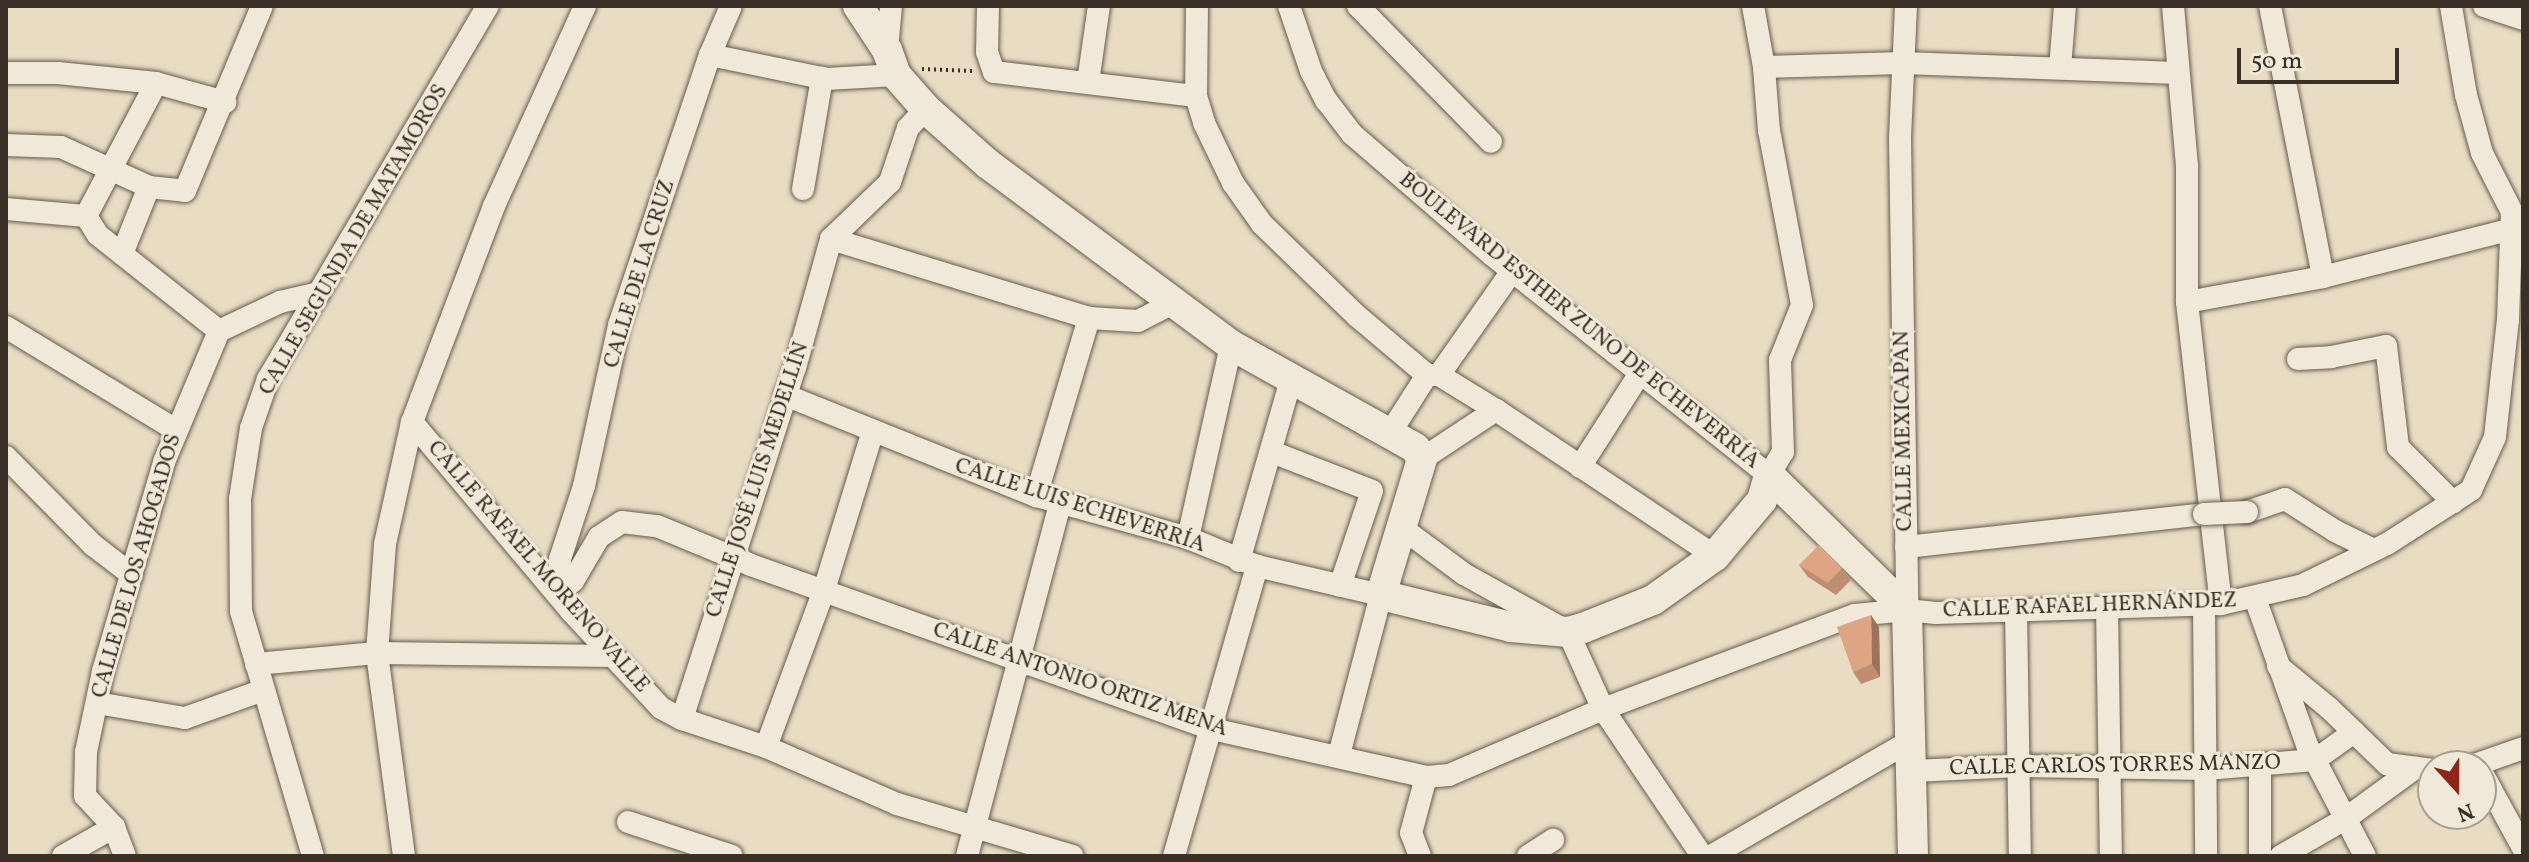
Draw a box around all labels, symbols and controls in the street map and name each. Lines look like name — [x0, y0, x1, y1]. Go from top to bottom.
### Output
scale bar — [2241, 32, 2403, 82]
text: 50 m — [2251, 45, 2303, 79]
street label: CALLE SEGUNDA DE MATAMOROS — [254, 80, 454, 400]
street label: BOULEVARD ESTHER ZUNO DE ECHEVERRÍA — [1393, 167, 1765, 475]
street label: CALLE DE LA CRUZ — [599, 177, 681, 371]
street label: CALLE MEXICAPAN — [1889, 330, 1919, 532]
street label: CALLE JOSÉ LUIS MEDELLÍN — [701, 339, 815, 621]
street label: CALLE DE LOS AHOGADOS — [87, 431, 187, 701]
street label: CALLE RAFAEL MORENO VALLE — [421, 435, 655, 699]
street label: CALLE LUIS ECHEVERRÍA — [951, 453, 1209, 559]
street label: CALLE RAFAEL HERNÁNDEZ — [1942, 588, 2238, 624]
street label: CALLE ANTONIO ORTIZ MENA — [929, 617, 1231, 743]
street label: CALLE CARLOS TORRES MANZO — [1949, 750, 2281, 782]
north arrow — [2417, 750, 2497, 830]
text: N — [2452, 794, 2478, 828]

